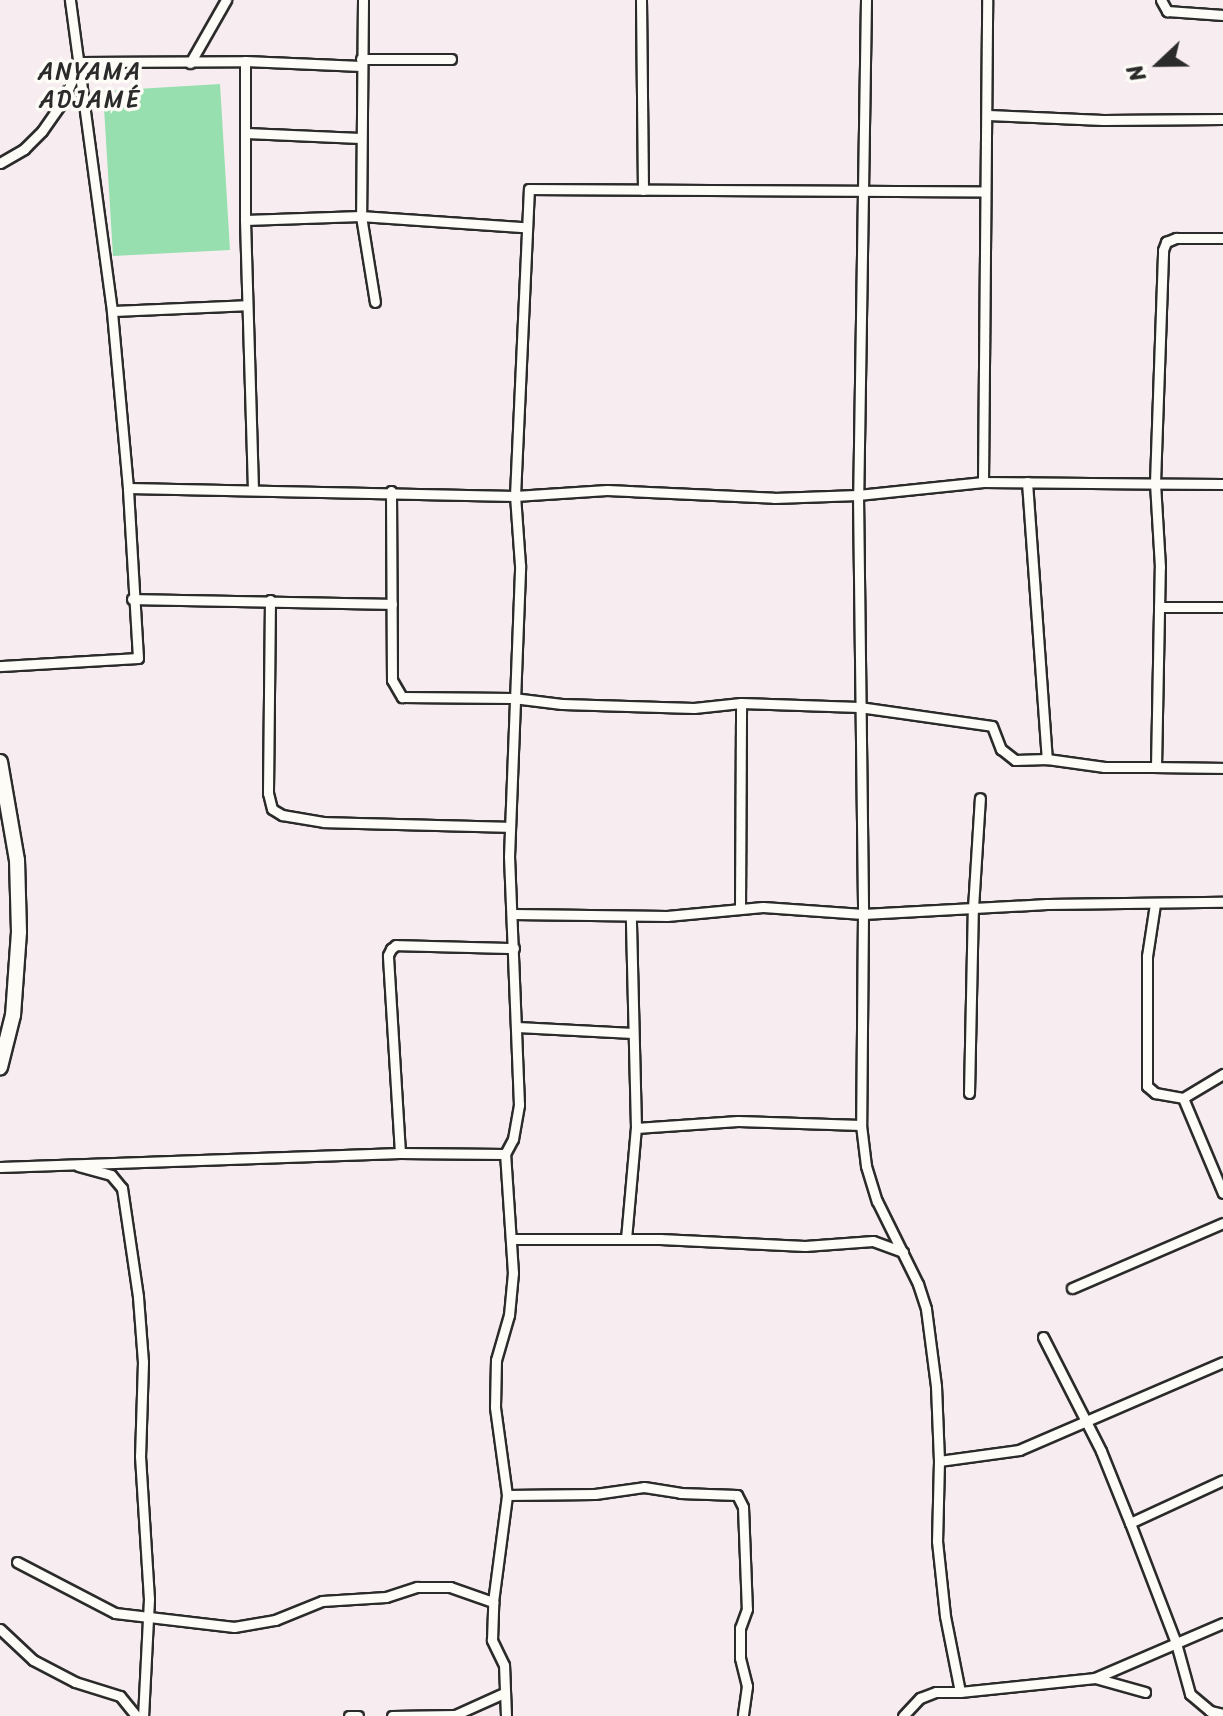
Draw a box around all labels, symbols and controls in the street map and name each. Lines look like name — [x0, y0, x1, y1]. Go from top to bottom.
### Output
north arrow — [1119, 24, 1199, 104]
district label: ANYAMA ADJAMÉ — [38, 58, 142, 114]
text: N — [1115, 59, 1157, 88]

